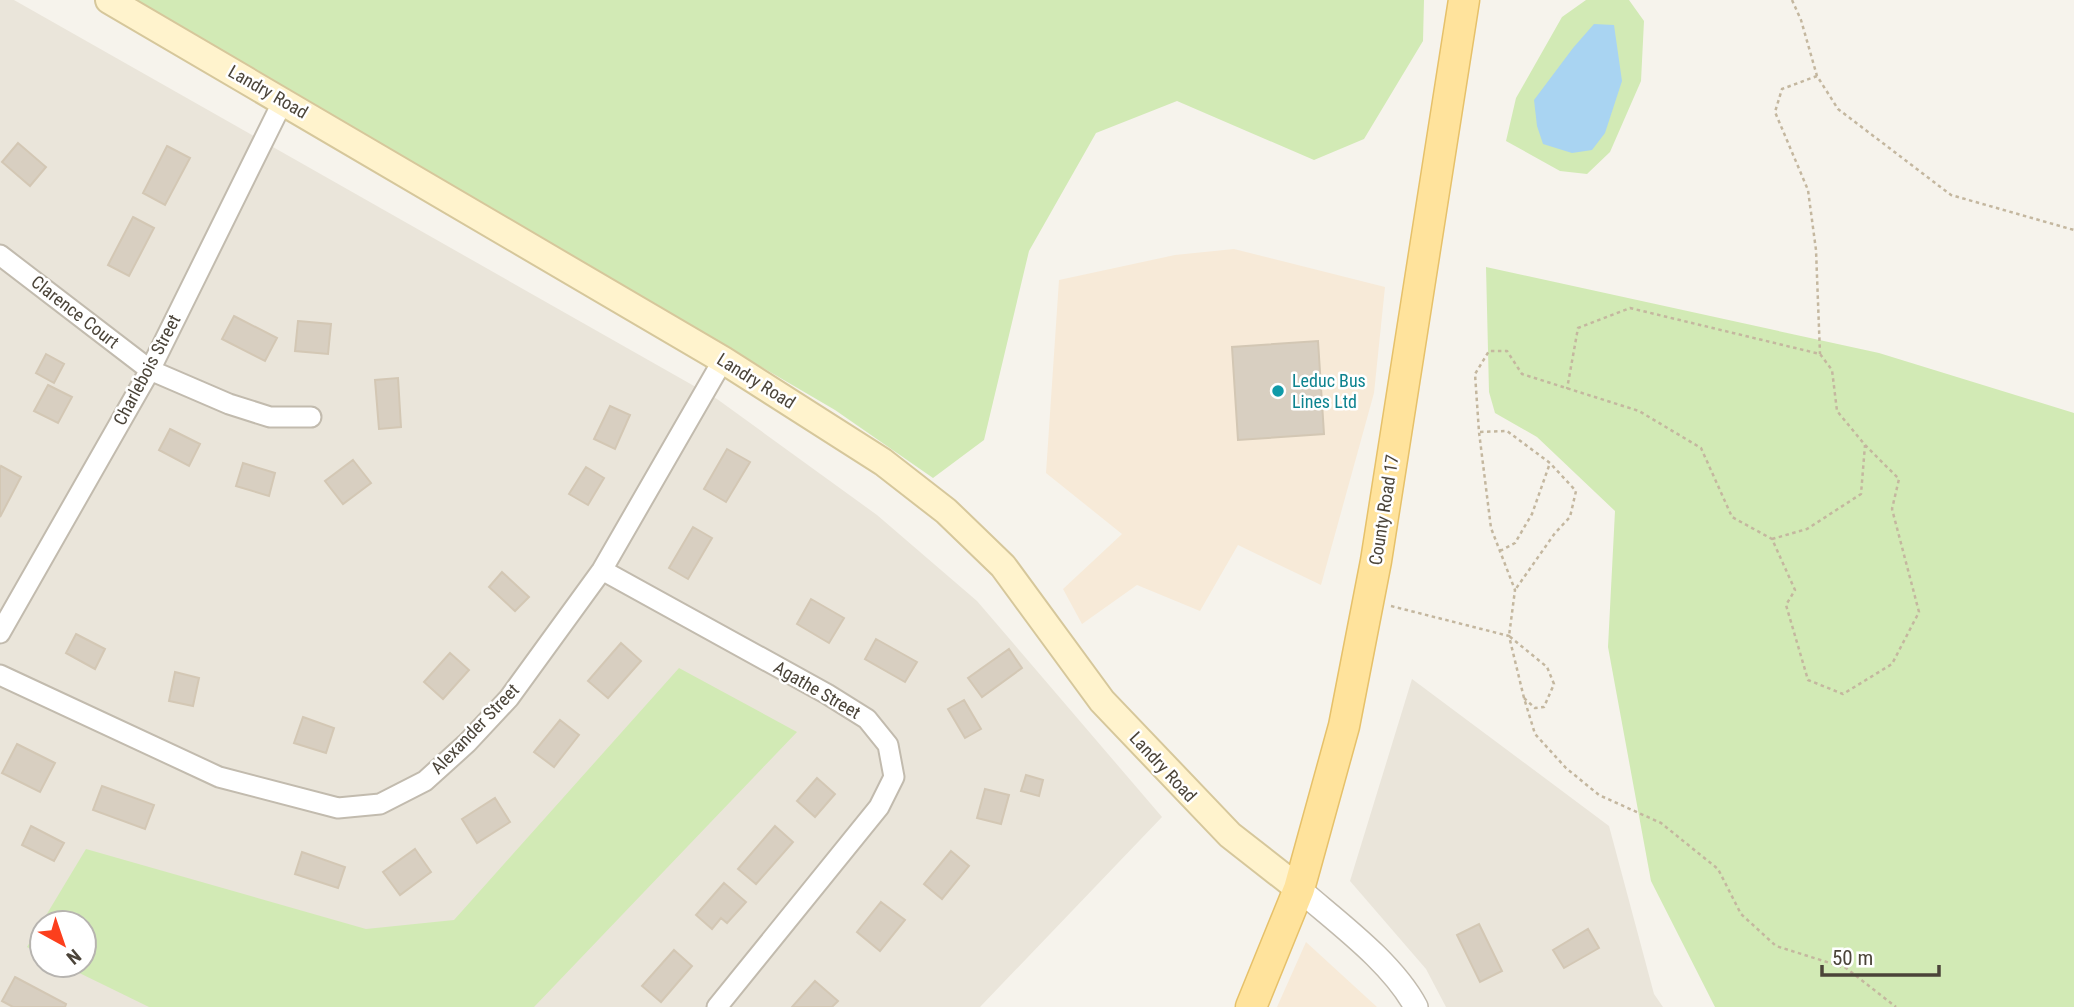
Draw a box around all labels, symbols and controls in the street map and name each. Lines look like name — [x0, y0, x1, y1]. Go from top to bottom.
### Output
street label: Landry Road — [225, 60, 312, 123]
street label: Clarence Court — [27, 271, 123, 352]
street label: Charlebois Street — [109, 311, 185, 429]
street label: Landry Road — [713, 348, 799, 413]
place label: Leduc Bus Lines Ltd — [1292, 370, 1366, 412]
marker: Leduc Bus Lines Ltd — [1270, 383, 1286, 399]
street label: County Road 17 — [1364, 453, 1403, 567]
street label: Agathe Street — [770, 656, 864, 723]
street label: Alexander Street — [426, 679, 523, 778]
street label: Landry Road — [1126, 727, 1201, 806]
north arrow — [28, 909, 98, 979]
scale bar — [1822, 934, 1939, 978]
text: N — [62, 944, 85, 969]
text: 50 m — [1832, 946, 1873, 970]

